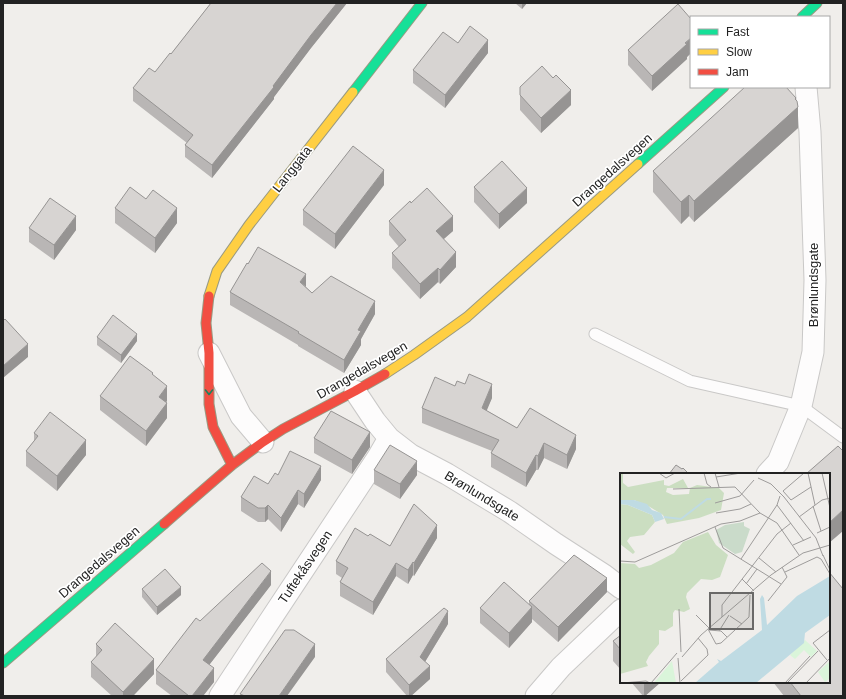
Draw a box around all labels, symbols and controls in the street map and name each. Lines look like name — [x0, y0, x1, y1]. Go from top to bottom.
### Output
legend — [690, 16, 830, 88]
text: Fast — [726, 25, 750, 39]
text: Slow — [726, 45, 752, 59]
text: Jam — [726, 65, 749, 79]
street label: Drangedalsvegen — [569, 130, 655, 210]
street label: Langgata — [269, 142, 315, 195]
street label: Brønlundsgate — [806, 243, 821, 327]
street label: Drangedalsvegen — [314, 338, 410, 402]
one-way arrow — [205, 389, 213, 395]
street label: Brønlundsgate — [442, 468, 522, 524]
inset map — [620, 473, 830, 683]
street label: Drangedalsvegen — [56, 523, 142, 601]
street label: Tuftekåsvegen — [275, 528, 335, 606]

